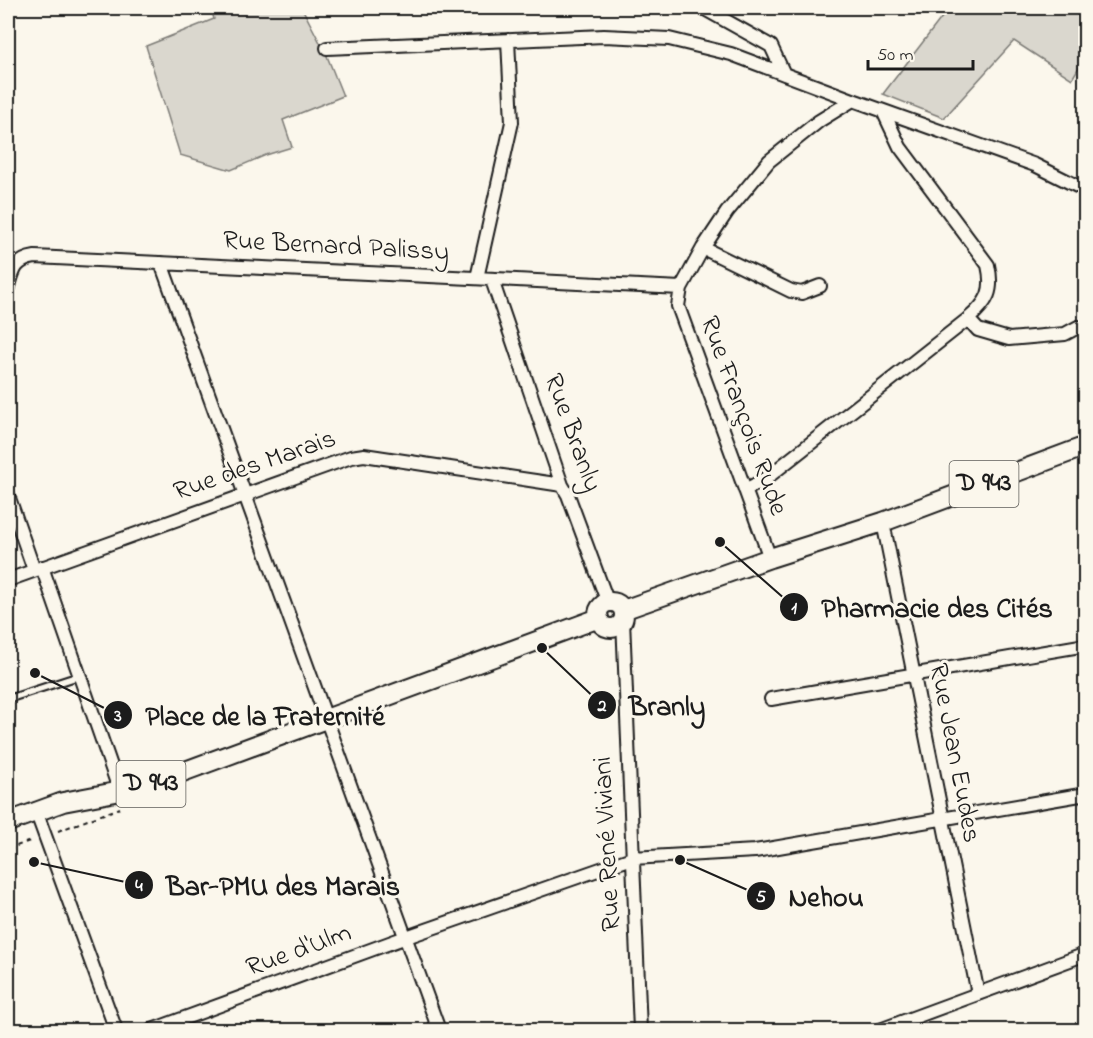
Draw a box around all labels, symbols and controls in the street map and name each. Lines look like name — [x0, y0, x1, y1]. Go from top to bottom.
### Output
scale bar — [868, 33, 973, 71]
text: 50 m — [877, 43, 914, 69]
street label: Rue Bernard Palissy — [222, 222, 450, 272]
street label: Rue François Rude — [689, 311, 797, 522]
street label: Rue Branly — [533, 368, 611, 498]
street label: Rue des Marais — [169, 420, 341, 512]
road number: D 943 — [950, 461, 1018, 507]
callout: Pharmacie des Cités — [779, 584, 1065, 630]
text: Pharmacie des Cités — [821, 590, 1053, 631]
text: 1 — [791, 596, 797, 622]
street label: Rue Jean Eudes — [918, 660, 990, 846]
callout: Branly — [587, 682, 717, 728]
text: Branly — [627, 688, 705, 729]
callout: Place de la Fraternité — [103, 692, 397, 738]
text: 2 — [597, 694, 607, 720]
text: Place de la Fraternité — [145, 698, 386, 739]
text: 3 — [113, 704, 122, 730]
street label: Rue René Viviani — [584, 755, 632, 933]
road number: D 943 — [116, 761, 186, 807]
callout: Bar-PMU des Marais — [124, 862, 412, 908]
text: Bar-PMU des Marais — [164, 868, 400, 909]
callout: Nehou — [746, 873, 875, 919]
text: 4 — [135, 874, 143, 900]
text: Nehou — [788, 879, 864, 920]
text: 5 — [756, 885, 767, 911]
street label: Rue d'Ulm — [241, 914, 357, 988]

